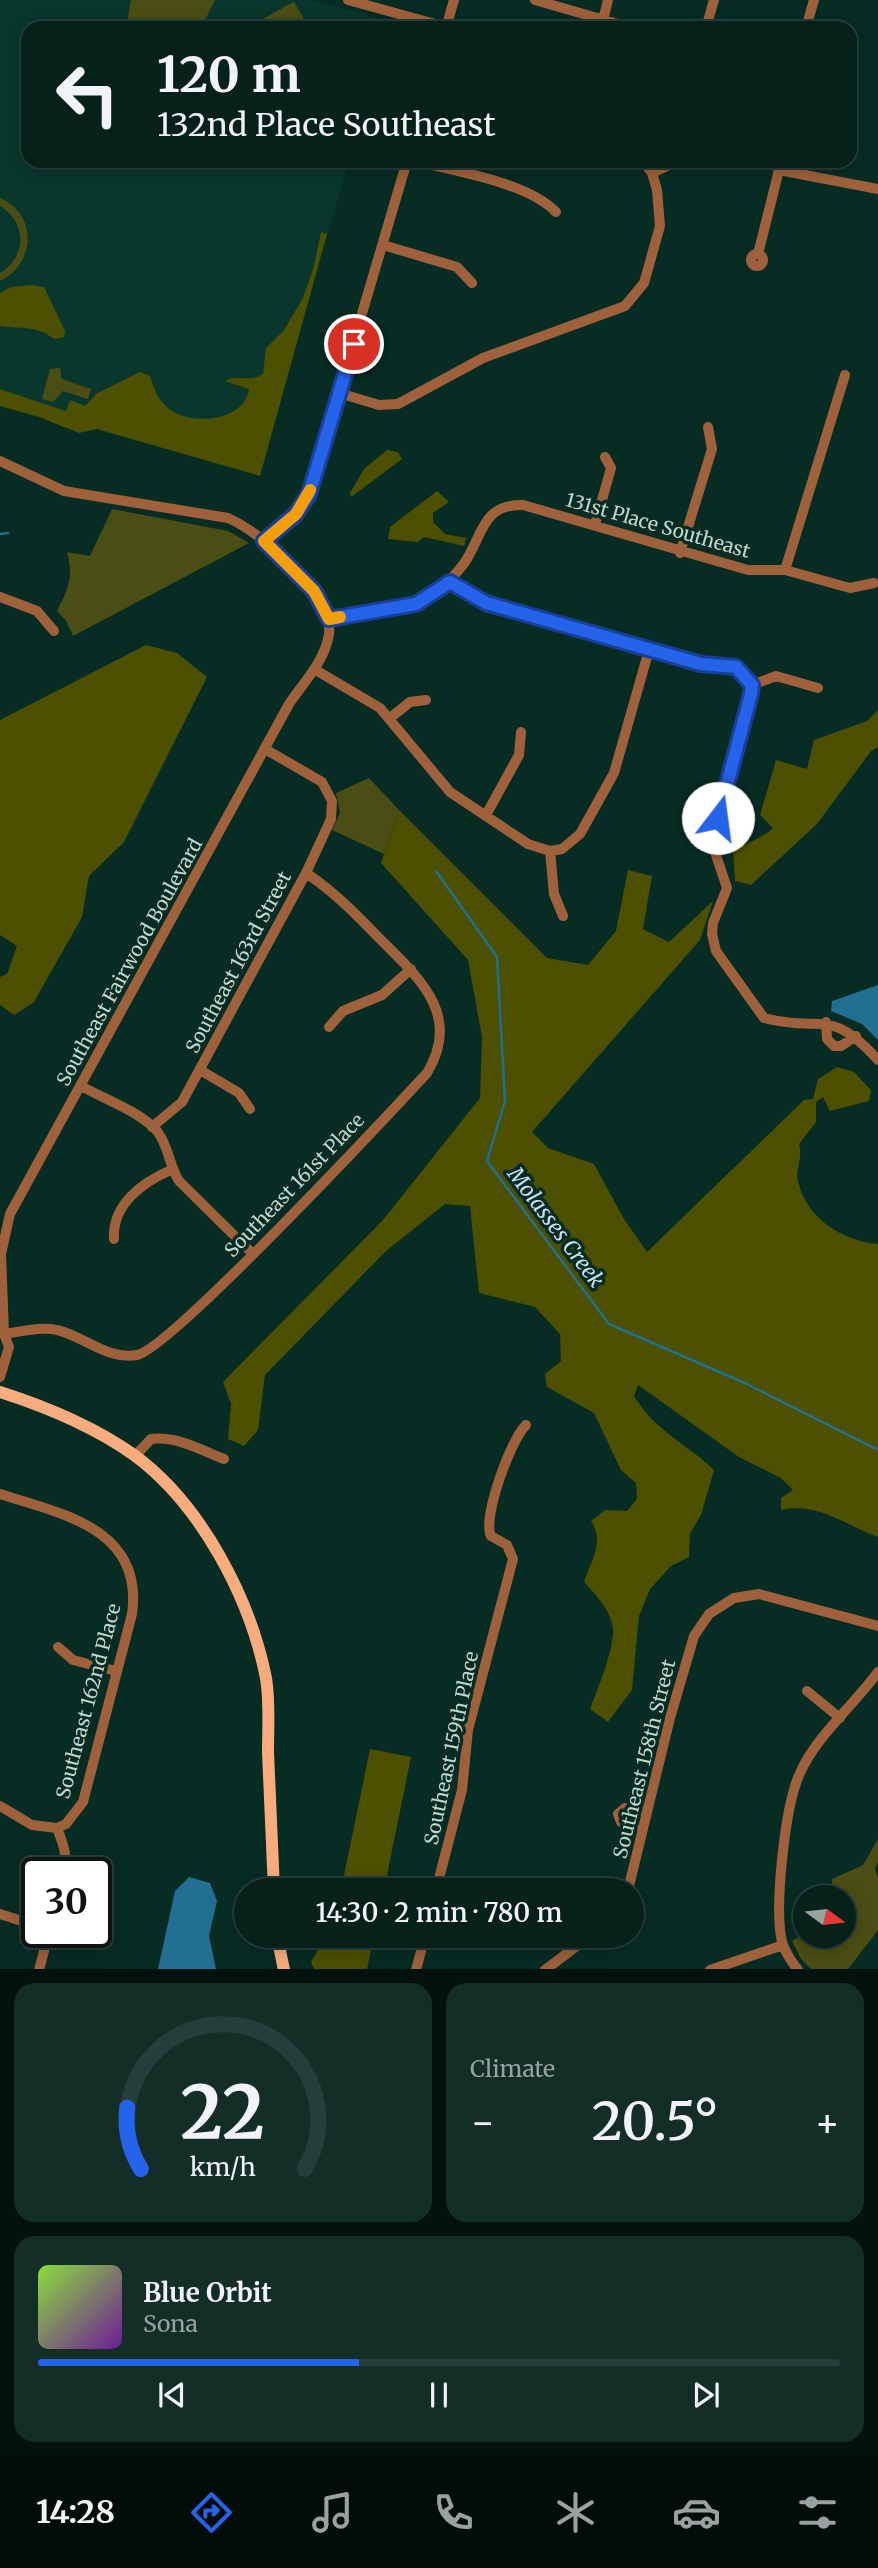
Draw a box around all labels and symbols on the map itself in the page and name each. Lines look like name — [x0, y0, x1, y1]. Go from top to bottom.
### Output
pin — [324, 314, 384, 374]
street label: 131st Place Southeast — [563, 487, 754, 563]
position arrow — [681, 781, 755, 855]
street label: Southeast Fairwood Boulevard — [51, 834, 207, 1090]
street label: Southeast 163rd Street — [180, 867, 296, 1057]
street label: Southeast 161st Place — [219, 1108, 369, 1262]
water label: Molasses Creek — [501, 1161, 610, 1293]
street label: Southeast 162nd Place — [50, 1601, 126, 1801]
street label: Southeast 159th Place — [419, 1649, 483, 1847]
street label: Southeast 158th Street — [608, 1656, 680, 1861]
speed limit sign: 30 — [21, 1857, 112, 1948]
north arrow — [793, 1885, 856, 1948]

